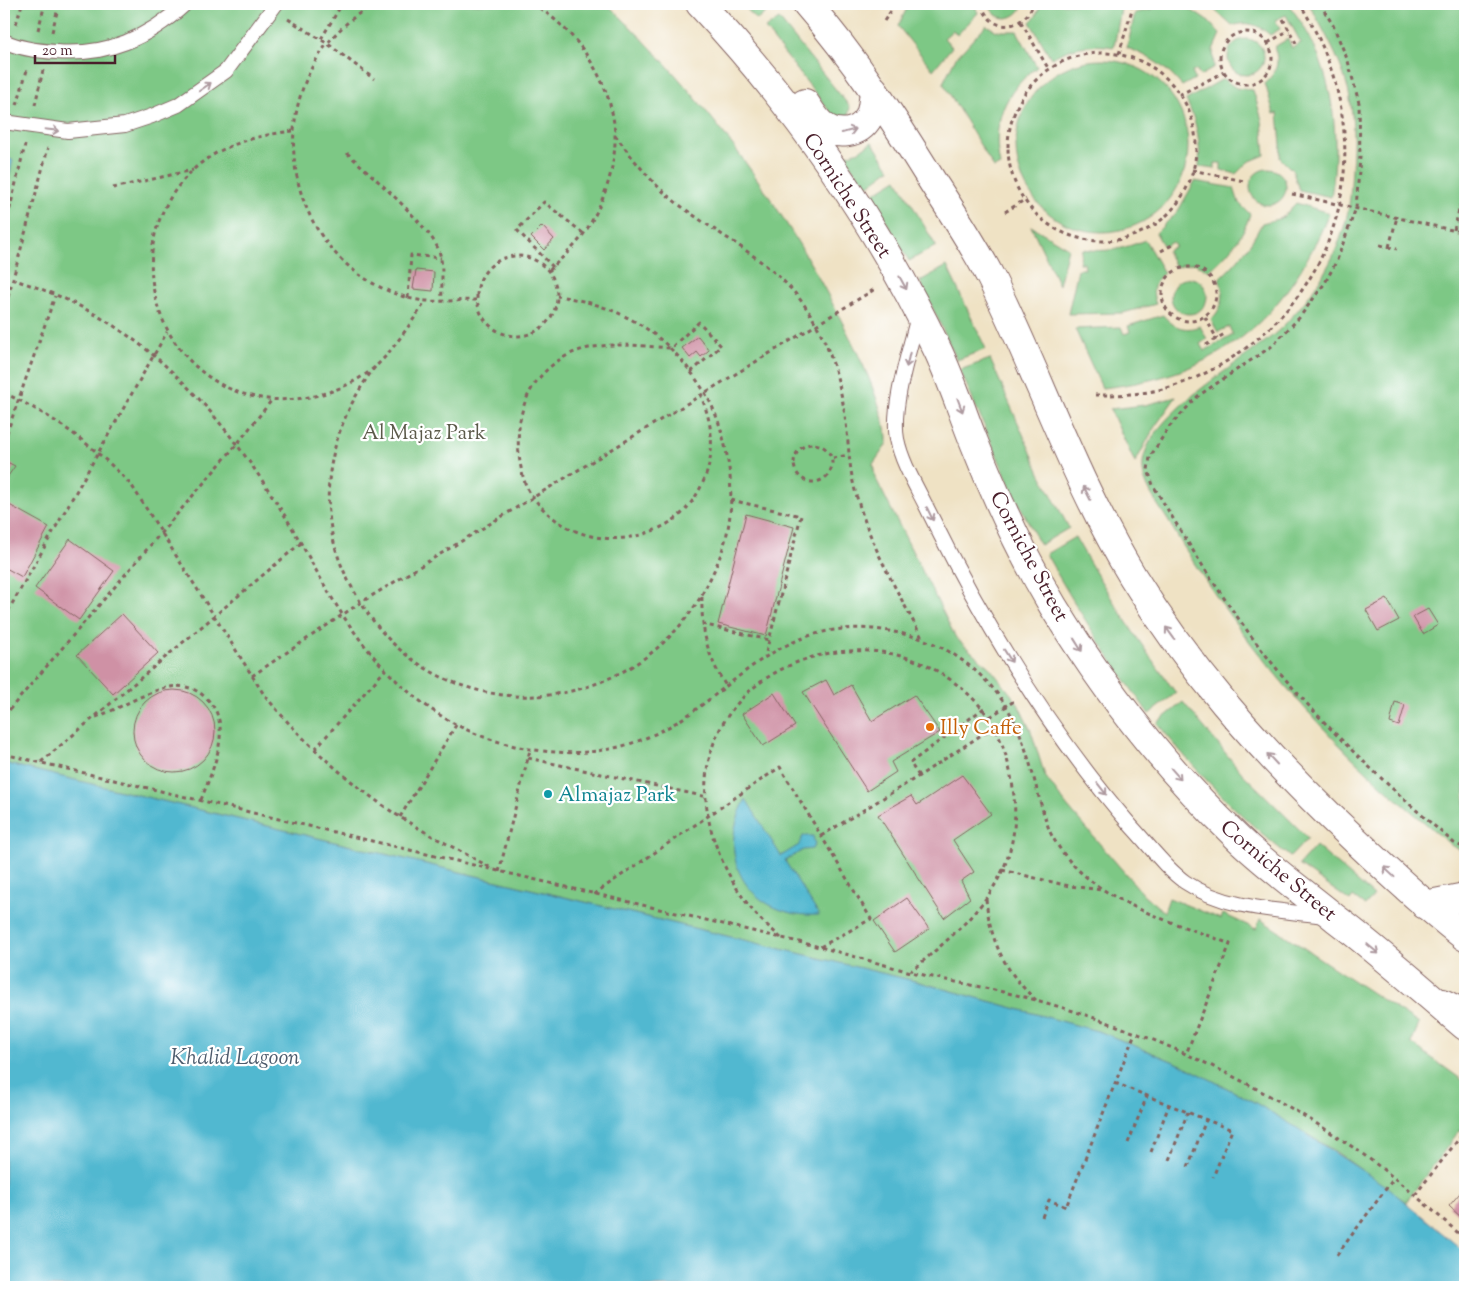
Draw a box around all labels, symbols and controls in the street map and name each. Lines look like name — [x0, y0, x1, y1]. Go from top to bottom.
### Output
scale bar — [35, 32, 115, 64]
text: 20 m — [42, 41, 73, 62]
one-way arrow — [198, 82, 212, 92]
one-way arrow — [44, 125, 60, 135]
one-way arrow — [841, 126, 857, 136]
street label: Corniche Street — [795, 128, 898, 265]
one-way arrow — [898, 275, 908, 290]
one-way arrow — [903, 352, 912, 368]
one-way arrow — [956, 397, 966, 412]
park label: Al Majaz Park — [362, 419, 487, 449]
street label: Corniche Street — [981, 486, 1075, 628]
one-way arrow — [1082, 486, 1091, 501]
one-way arrow — [926, 506, 935, 521]
one-way arrow — [1165, 626, 1175, 640]
one-way arrow — [1073, 637, 1083, 651]
one-way arrow — [1004, 649, 1014, 663]
place label: Illy Caffe — [940, 714, 1022, 744]
marker: Illy Caffe — [924, 721, 936, 733]
one-way arrow — [1267, 752, 1278, 765]
one-way arrow — [1171, 767, 1182, 780]
place label: Almajaz Park — [558, 781, 676, 811]
one-way arrow — [1097, 782, 1107, 796]
marker: Almajaz Park — [542, 788, 554, 800]
street label: Corniche Street — [1213, 814, 1342, 929]
one-way arrow — [1382, 866, 1395, 878]
one-way arrow — [1366, 944, 1379, 955]
water label: Khalid Lagoon — [170, 1043, 300, 1075]

